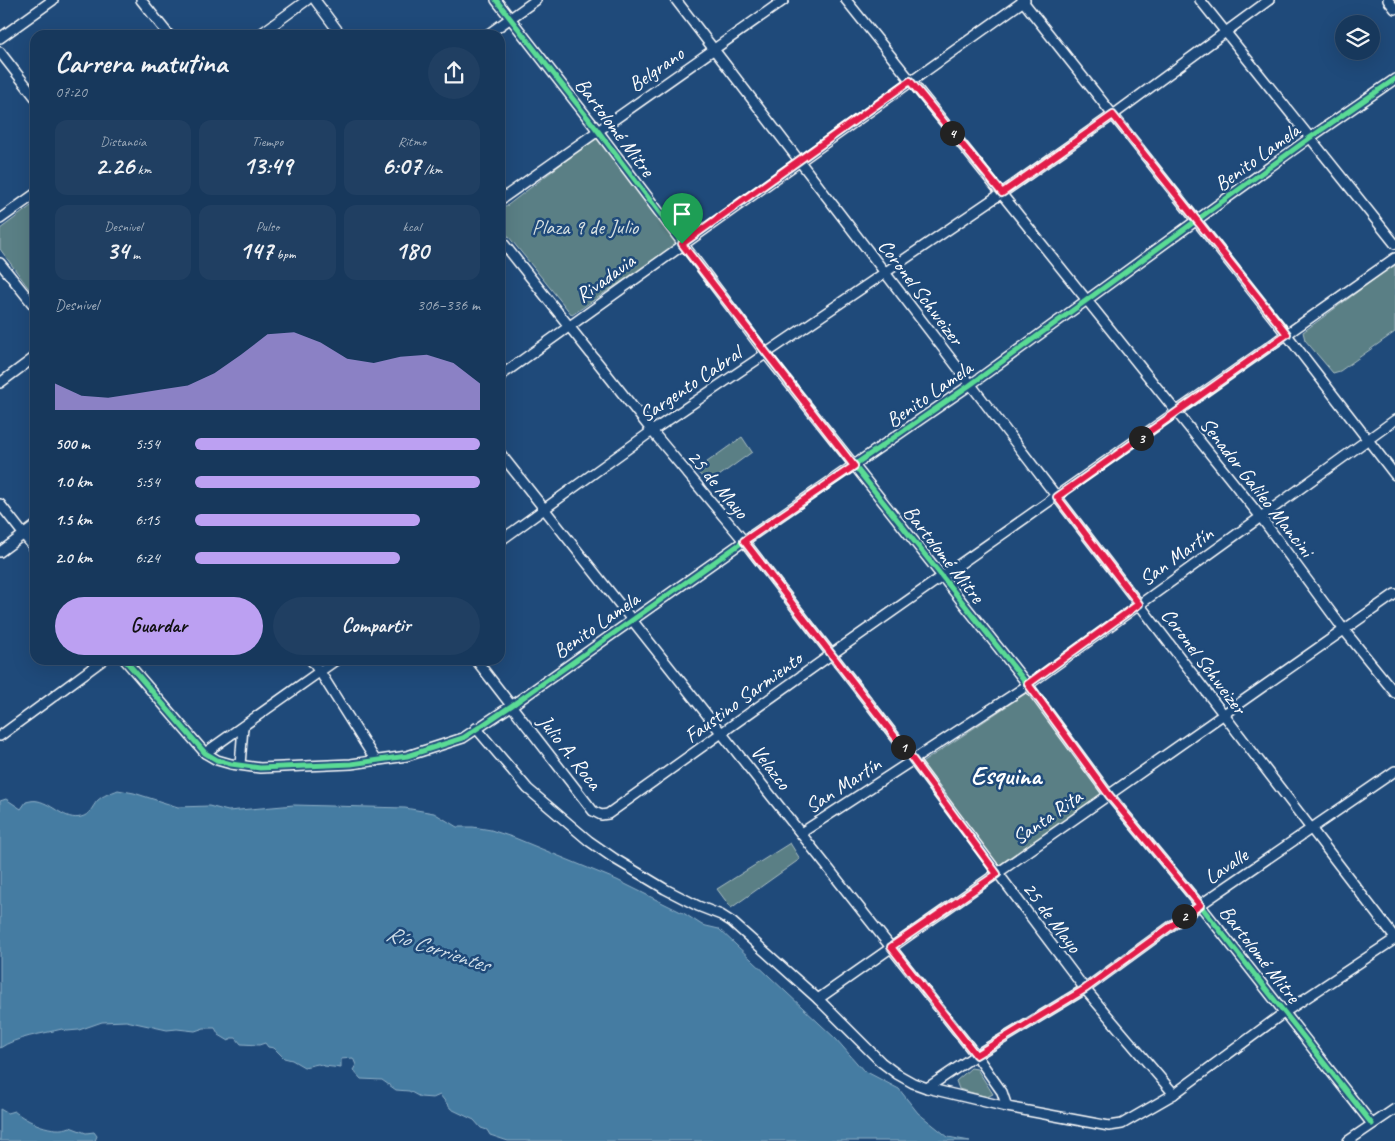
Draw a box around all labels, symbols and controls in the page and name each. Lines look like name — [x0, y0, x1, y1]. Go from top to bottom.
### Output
map controls — [1335, 15, 1380, 60]
button: layers — [1335, 15, 1380, 60]
street label: Belgrano — [623, 40, 690, 97]
text: Carrera matutina — [55, 45, 227, 80]
button: share — [428, 47, 480, 99]
street label: Bartolomé Mitre — [569, 72, 661, 183]
text: 07:20 — [55, 82, 87, 102]
street label: Benito Lamela — [1209, 116, 1307, 197]
pin: 4 — [940, 120, 964, 146]
text: 4 — [949, 125, 956, 142]
text: Distancia — [100, 133, 146, 150]
text: Tiempo — [252, 133, 283, 150]
text: Ritmo — [398, 133, 426, 150]
text: 2.26 — [95, 150, 134, 182]
text: 13:49 — [243, 150, 292, 182]
text: 6:07 — [381, 150, 421, 182]
text: km — [134, 161, 151, 178]
text: /km — [421, 161, 442, 178]
pin — [661, 193, 703, 244]
icon: arrive — [668, 200, 696, 228]
park label: Plaza 9 de Julio — [532, 214, 640, 240]
text: Desnivel — [104, 218, 142, 235]
text: Pulso — [256, 218, 279, 235]
text: kcal — [403, 218, 421, 235]
street label: Coronel Schweizer — [873, 234, 970, 352]
text: 34 — [106, 235, 129, 267]
text: 147 — [239, 235, 273, 267]
text: 180 — [395, 235, 429, 267]
text: m — [129, 246, 140, 263]
text: bpm — [273, 246, 296, 263]
street label: Rivadavia — [570, 247, 641, 308]
text: Desnivel — [55, 295, 98, 315]
text: 306–336 m — [417, 295, 480, 315]
street label: Sargento Cabral — [634, 338, 749, 428]
street label: Benito Lamela — [881, 353, 979, 433]
street label: Senador Galileo Mancini — [1194, 412, 1322, 565]
pin: 3 — [1128, 426, 1154, 450]
text: 3 — [1138, 430, 1145, 447]
text: 500 m — [55, 434, 89, 454]
text: 5:54 — [135, 434, 160, 454]
street label: 25 de Mayo — [682, 444, 755, 525]
text: 1.0 km — [55, 472, 92, 492]
text: 5:54 — [135, 472, 160, 492]
street label: Bartolomé Mitre — [898, 500, 991, 609]
text: 1.5 km — [55, 510, 92, 530]
text: 6:15 — [135, 510, 160, 530]
street label: San Martín — [1134, 520, 1219, 592]
text: 2.0 km — [55, 548, 92, 568]
text: 6:24 — [135, 548, 160, 568]
street label: Benito Lamela — [548, 584, 646, 664]
button: Guardar — [55, 597, 263, 655]
button: Compartir — [273, 597, 480, 655]
street label: Coronel Schweizer — [1156, 603, 1253, 721]
street label: Faustino Sarmiento — [679, 644, 809, 749]
street label: Julio A. Roca — [532, 708, 608, 796]
pin: 1 — [890, 734, 916, 760]
street label: Velazco — [745, 739, 798, 796]
text: 1 — [900, 739, 907, 756]
street label: San Martín — [800, 751, 886, 819]
district label: Esquina — [971, 759, 1043, 792]
street label: Santa Rita — [1007, 782, 1089, 850]
street label: Lavalle — [1199, 841, 1254, 890]
street label: 25 de Mayo — [1017, 876, 1088, 959]
street label: Bartolomé Mitre — [1214, 900, 1307, 1009]
pin: 2 — [1172, 904, 1196, 928]
text: 2 — [1181, 908, 1188, 925]
water label: Río Corrientes — [383, 919, 496, 980]

